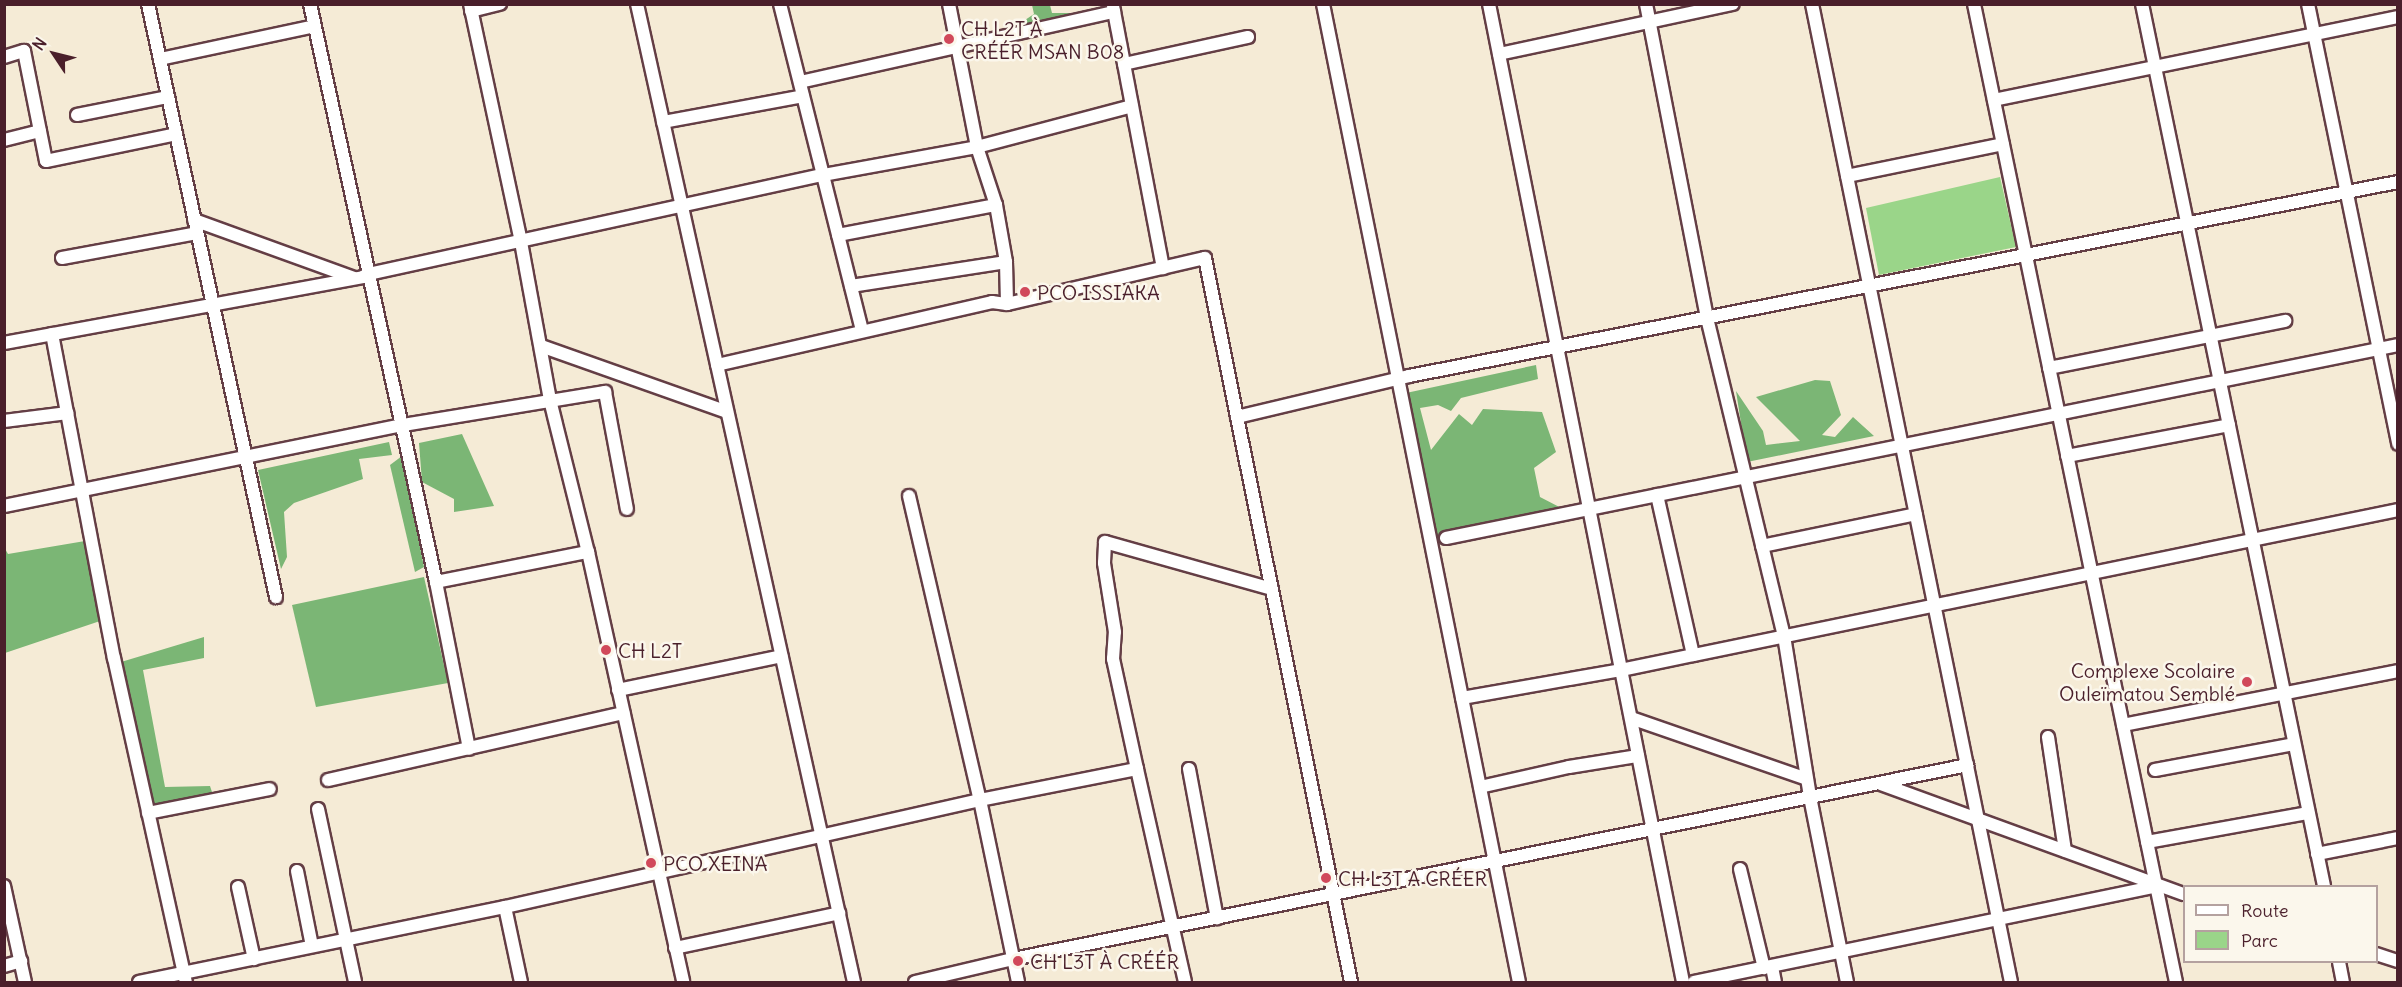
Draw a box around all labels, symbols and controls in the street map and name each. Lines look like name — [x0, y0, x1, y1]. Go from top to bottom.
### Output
place label: CH L2T À CRÉÉR MSAN B08 — [961, 16, 1124, 63]
north arrow — [24, 24, 84, 84]
marker: CH L2T À CRÉÉR MSAN B08 — [942, 32, 956, 46]
text: N — [28, 33, 51, 54]
place label: PCO ISSIAKA — [1037, 280, 1160, 304]
marker: PCO ISSIAKA — [1018, 285, 1032, 299]
place label: CH L2T — [618, 638, 682, 662]
marker: CH L2T — [599, 643, 613, 657]
place label: Complexe Scolaire Ouleïmatou Semblé — [2059, 658, 2235, 705]
marker: Complexe Scolaire Ouleïmatou Semblé — [2240, 675, 2254, 689]
place label: PCO XEINA — [663, 851, 768, 875]
marker: PCO XEINA — [644, 856, 658, 870]
place label: CH L3T A CRÉER — [1338, 866, 1487, 890]
marker: CH L3T A CRÉER — [1319, 871, 1333, 885]
legend — [2183, 885, 2378, 963]
text: Route — [2241, 899, 2289, 922]
text: Parc — [2241, 929, 2278, 952]
place label: CH L3T À CRÉÉR — [1030, 949, 1179, 973]
marker: CH L3T À CRÉÉR — [1011, 954, 1025, 968]

